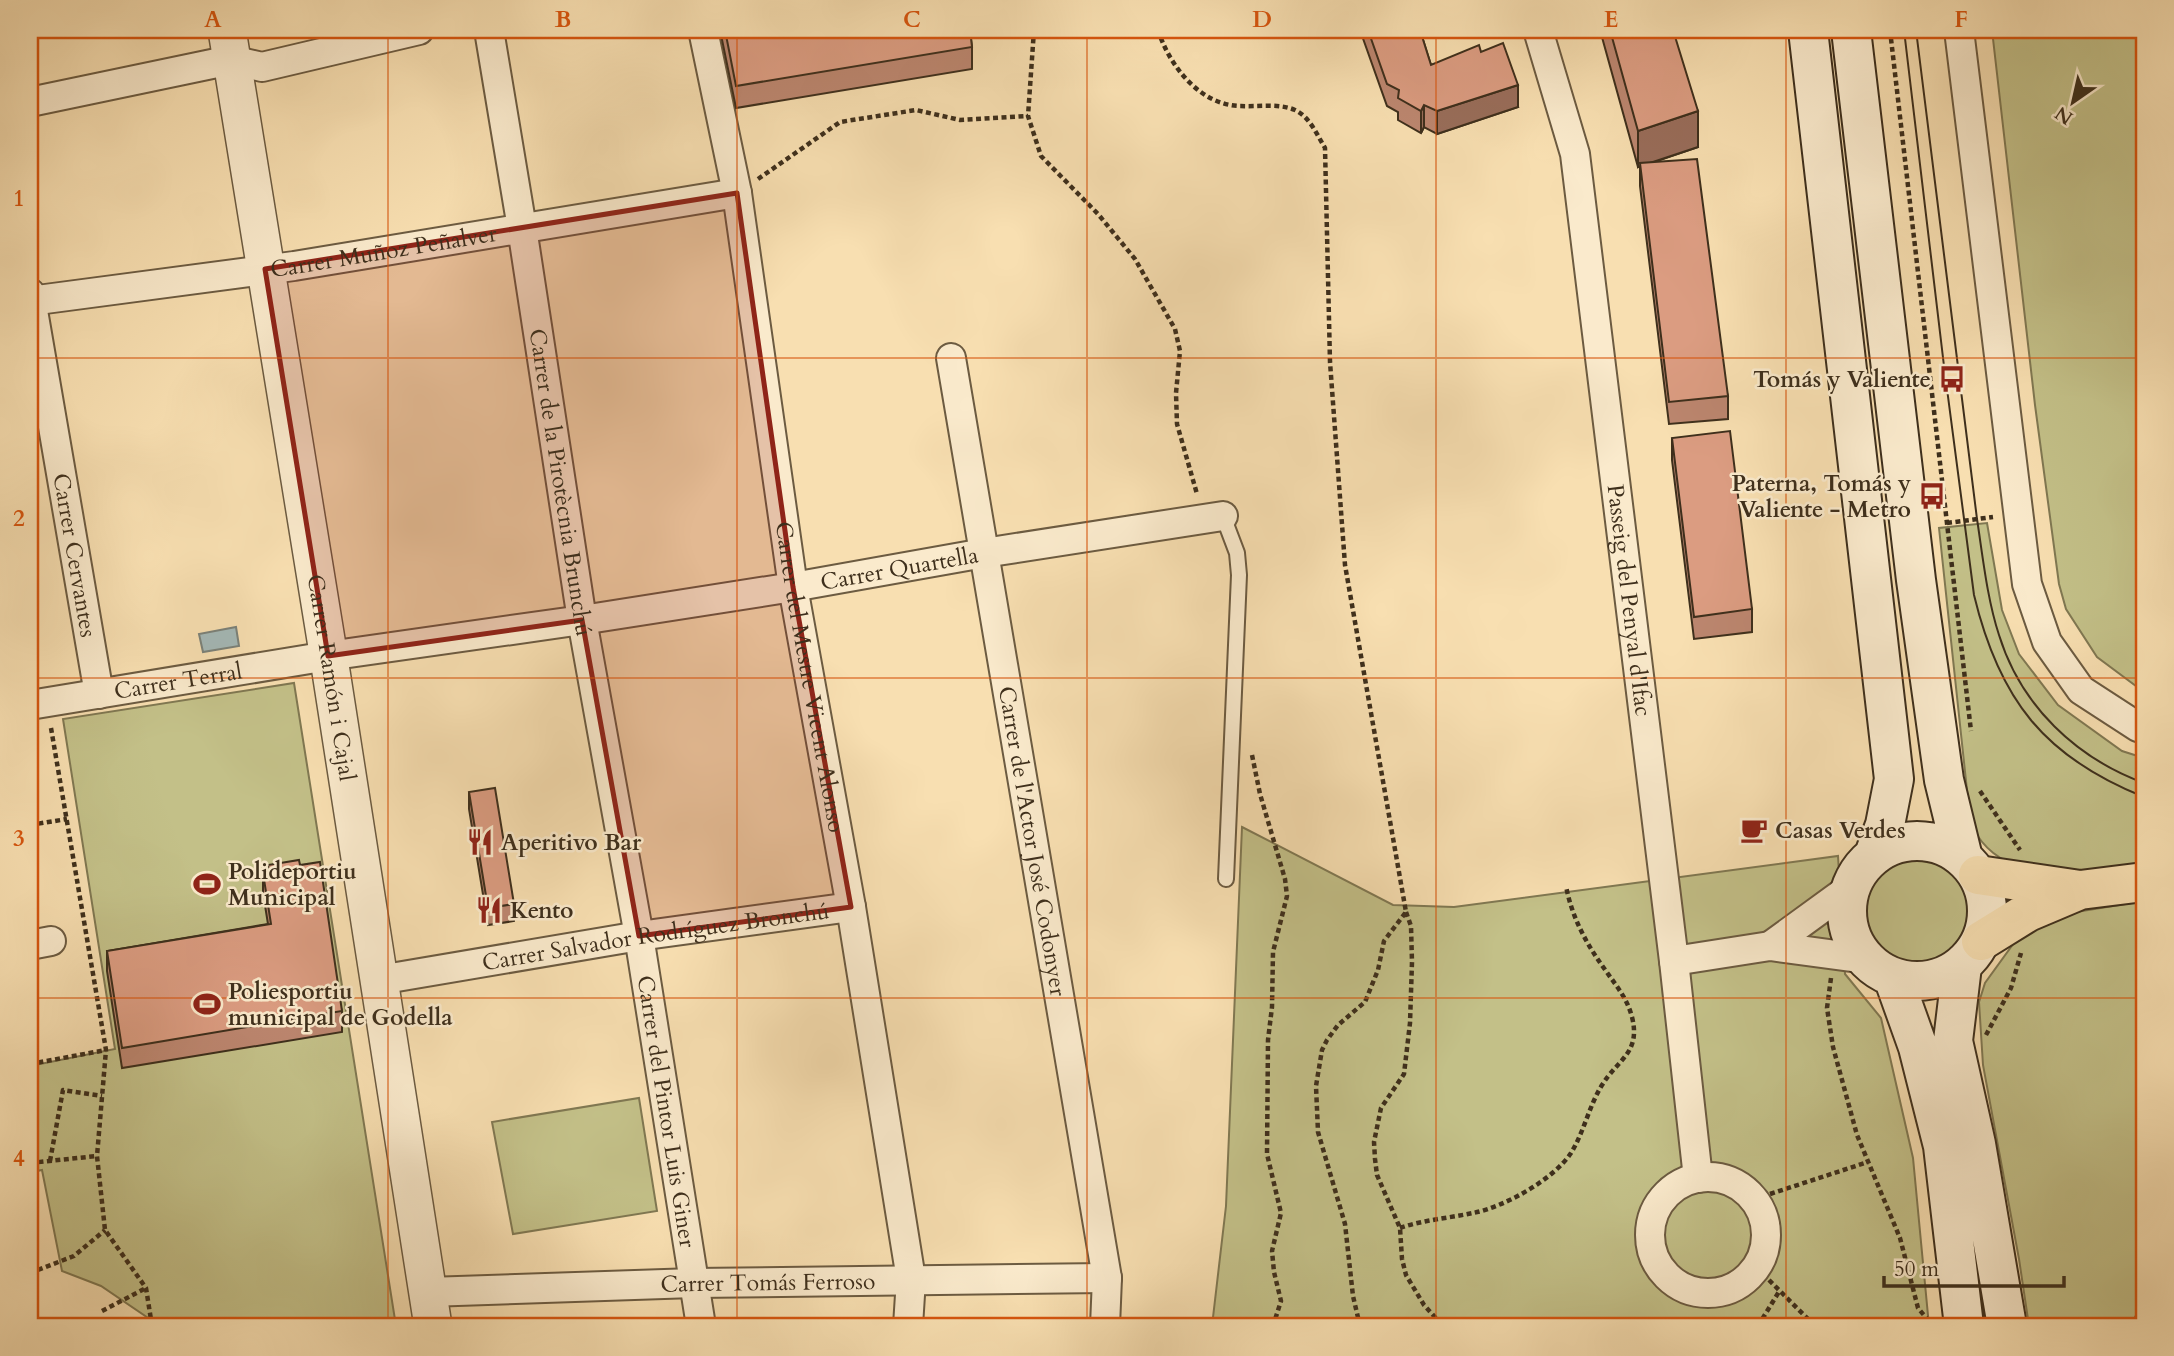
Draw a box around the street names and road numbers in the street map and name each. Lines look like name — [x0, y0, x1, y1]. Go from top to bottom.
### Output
street label: Carrer Muñoz Peñalver — [268, 218, 500, 285]
street label: Carrer de la Pirotècnia Brunchú — [522, 327, 600, 639]
street label: Carrer Cervantes — [45, 471, 104, 640]
street label: Passeig del Penyal d'Ifac — [1600, 482, 1659, 718]
street label: Carrer del Mestre Vicent Alonso — [768, 520, 852, 835]
street label: Carrer Quartella — [818, 539, 981, 598]
street label: Carrer Ramón i Cajal — [300, 572, 363, 783]
street label: Carrer Terral — [112, 655, 245, 707]
street label: Carrer de l'Actor José Codonyer — [991, 684, 1074, 999]
street label: Carrer Salvador Rodríguez Bronchú — [480, 895, 831, 978]
street label: Carrer del Pintor Luis Giner — [629, 973, 703, 1250]
street label: Carrer Tomás Ferroso — [660, 1266, 875, 1300]

